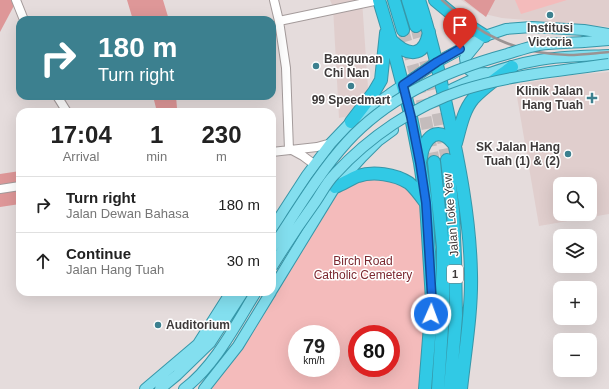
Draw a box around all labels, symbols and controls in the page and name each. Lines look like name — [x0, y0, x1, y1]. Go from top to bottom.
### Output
pin — [443, 8, 477, 49]
marker: Institusi Victoria — [545, 10, 555, 20]
icon: arrive — [449, 14, 471, 36]
place label: Institusi Victoria — [527, 21, 573, 49]
icon: right — [32, 32, 84, 84]
text: 180 m — [98, 32, 177, 63]
place label: Bangunan Chi Nan — [324, 52, 383, 80]
marker: Bangunan Chi Nan — [311, 61, 321, 71]
text: Turn right — [98, 65, 174, 85]
marker: 99 Speedmart — [346, 81, 356, 91]
place label: Klinik Jalan Hang Tuah — [516, 84, 583, 112]
marker: Klinik Jalan Hang Tuah — [586, 92, 598, 104]
place label: 99 Speedmart — [312, 93, 390, 107]
text: 17:04 — [50, 121, 112, 148]
text: 1 — [150, 121, 163, 148]
text: 230 — [202, 121, 242, 148]
place label: SK Jalan Hang Tuah (1) & (2) — [476, 140, 560, 168]
text: Arrival — [63, 149, 100, 164]
text: min — [146, 149, 167, 164]
text: m — [216, 149, 227, 164]
marker: SK Jalan Hang Tuah (1) & (2) — [563, 149, 573, 159]
street label: Jalan Loke Yew — [440, 173, 462, 257]
map controls — [553, 177, 597, 377]
button: search — [553, 177, 597, 221]
text: Turn right — [66, 189, 136, 206]
icon: right — [32, 194, 54, 216]
text: 180 m — [218, 196, 260, 213]
text: Jalan Dewan Bahasa — [66, 206, 189, 221]
button: layers — [553, 229, 597, 273]
text: Continue — [66, 245, 131, 262]
icon: ahead — [32, 250, 54, 272]
text: 30 m — [227, 252, 260, 269]
park label: Birch Road Catholic Cemetery — [314, 254, 412, 282]
text: Jalan Hang Tuah — [66, 262, 164, 277]
road number: 1 — [447, 265, 463, 283]
button: + — [553, 281, 597, 325]
position arrow — [410, 293, 452, 335]
place label: Auditorium — [166, 318, 230, 332]
marker: Auditorium — [153, 320, 163, 330]
speed limit sign: 80 — [348, 325, 400, 377]
button: − — [553, 333, 597, 377]
text: 79 — [303, 335, 325, 357]
text: km/h — [303, 355, 325, 366]

